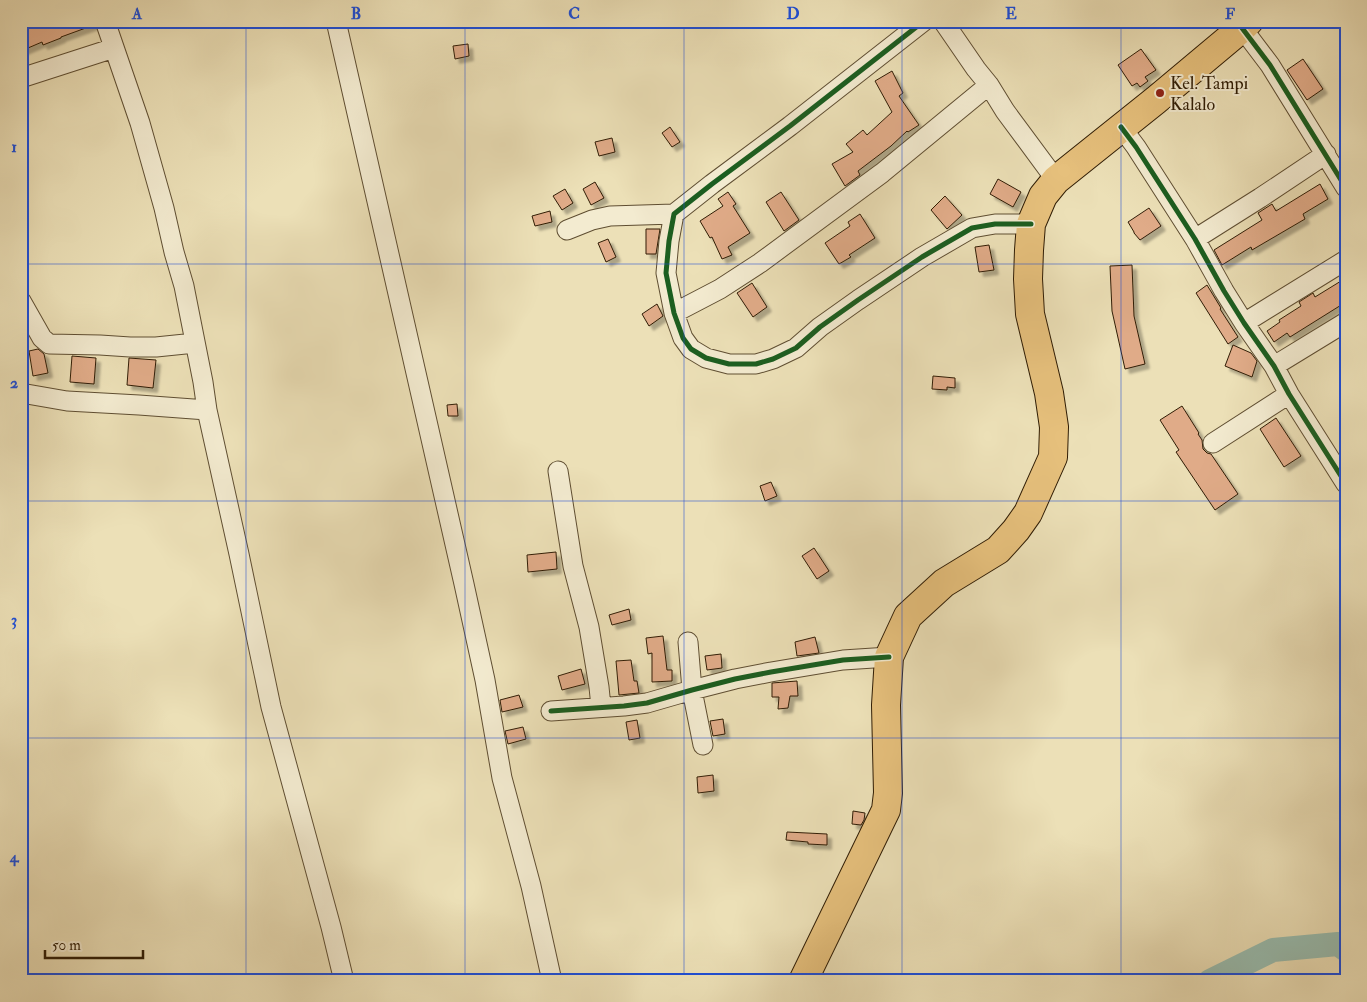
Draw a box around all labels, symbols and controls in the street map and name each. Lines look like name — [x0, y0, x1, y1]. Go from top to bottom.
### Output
text: A — [131, 4, 143, 24]
text: B — [351, 4, 361, 24]
text: C — [568, 4, 580, 24]
text: D — [786, 4, 800, 24]
text: E — [1005, 4, 1017, 24]
text: F — [1225, 4, 1235, 24]
place label: Kel. Tampi Kalalo — [1170, 72, 1248, 116]
marker: Kel. Tampi Kalalo — [1154, 87, 1166, 99]
text: 1 — [11, 137, 17, 157]
text: 2 — [10, 373, 18, 393]
text: 3 — [11, 610, 17, 630]
text: 4 — [9, 847, 20, 867]
scale bar — [45, 927, 142, 959]
text: 50 m — [52, 936, 81, 955]

